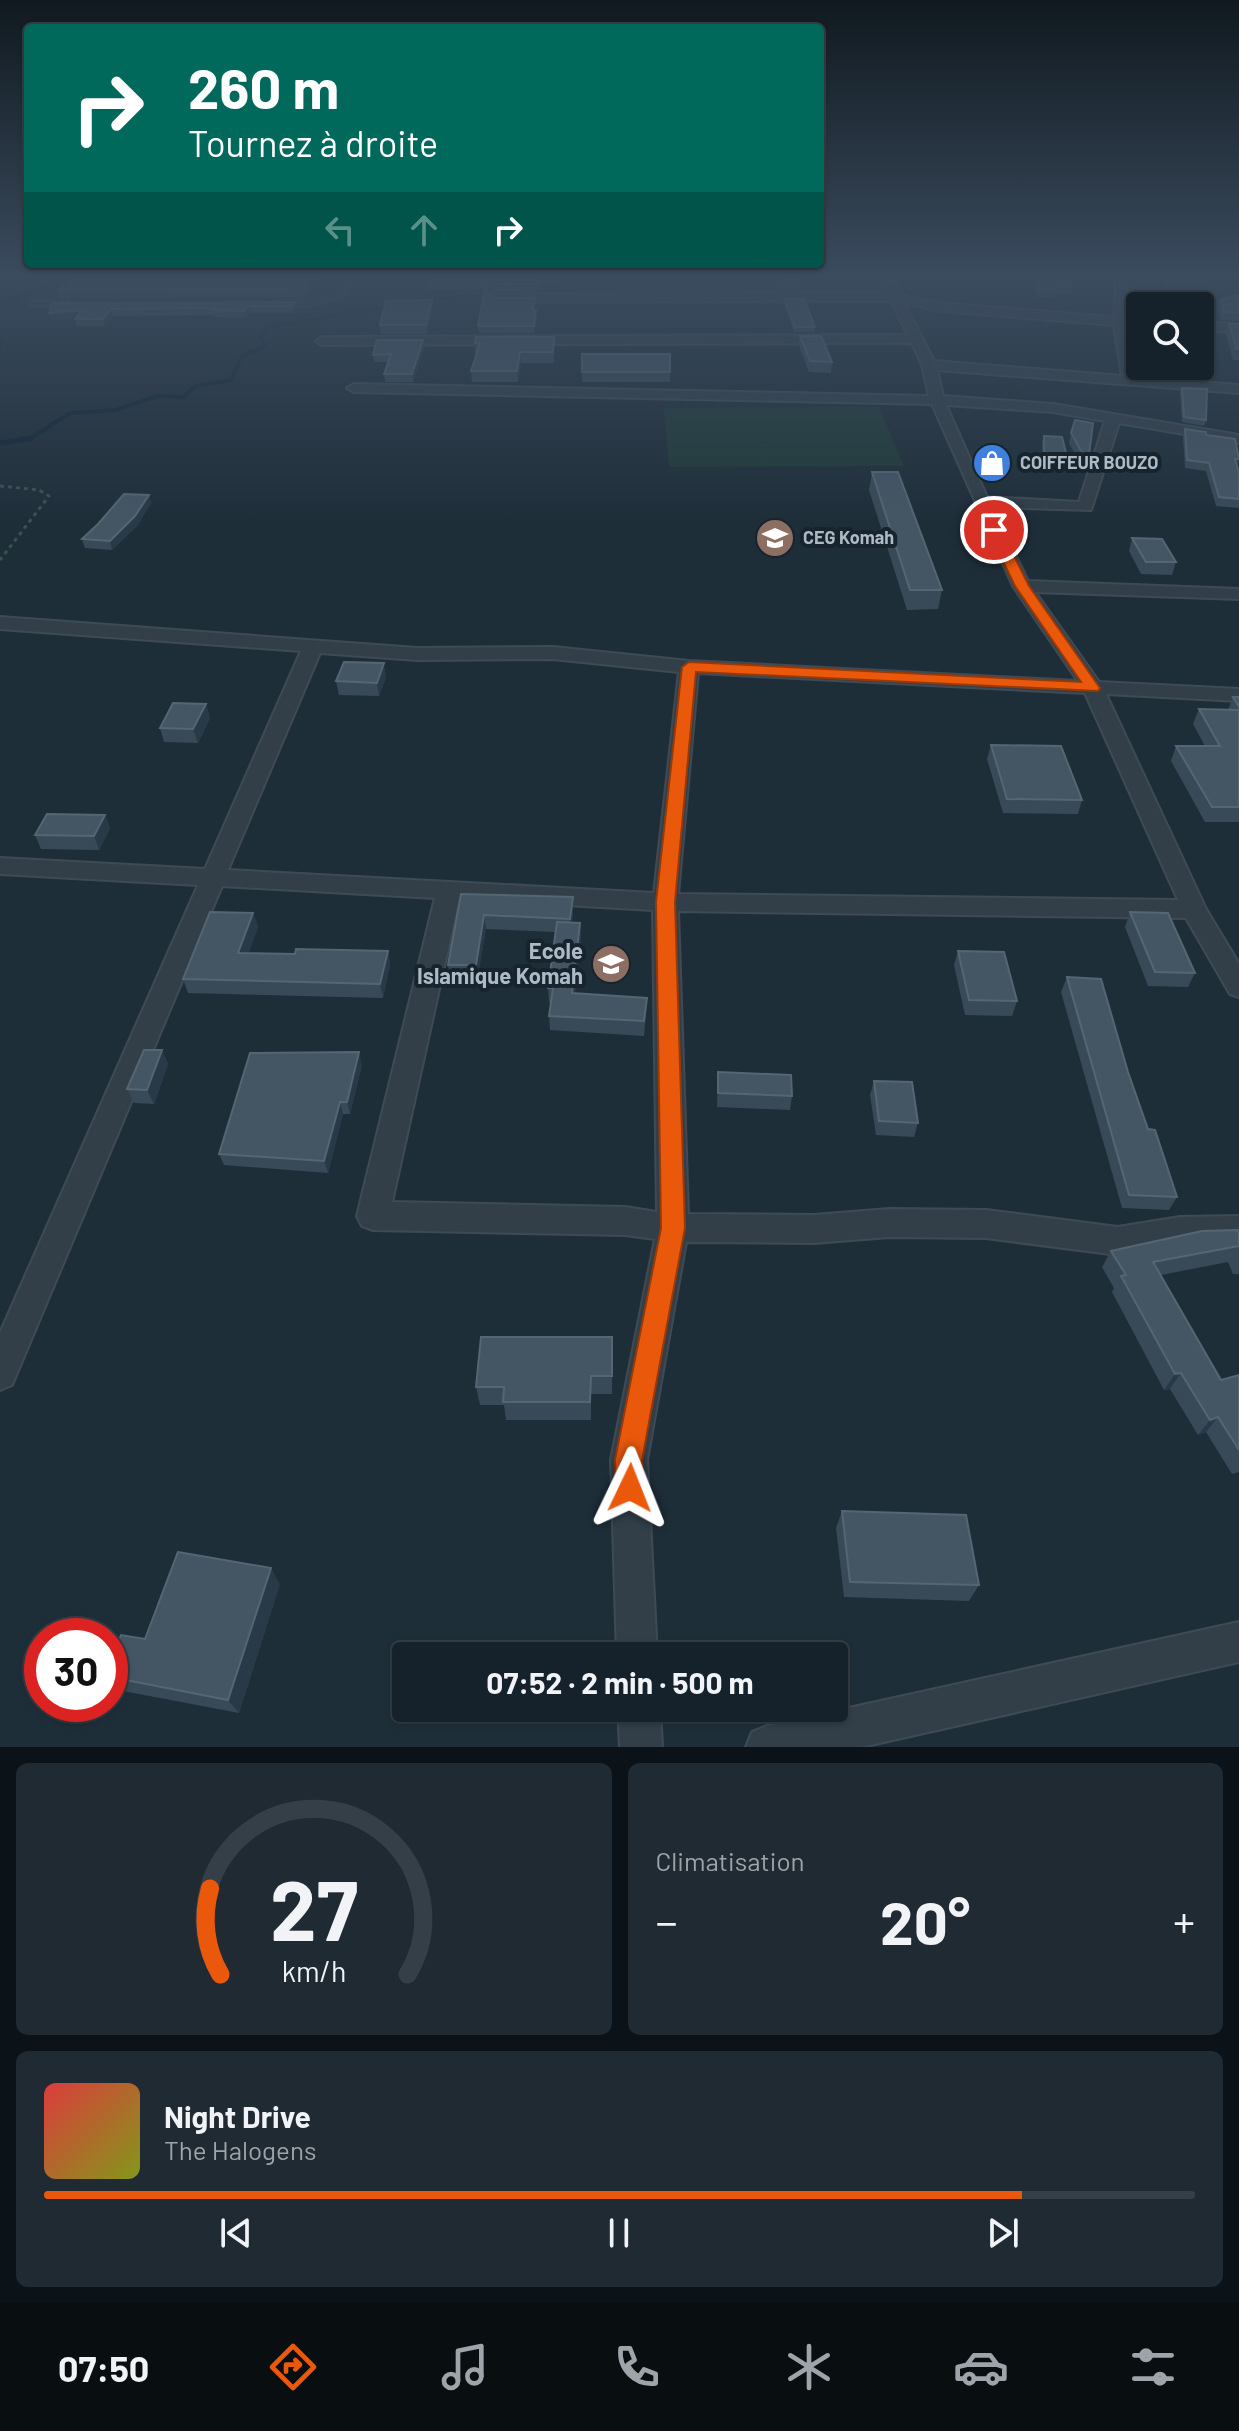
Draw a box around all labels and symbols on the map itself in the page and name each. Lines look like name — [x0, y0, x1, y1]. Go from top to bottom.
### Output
shop icon: COIFFEUR BOUZO — [971, 442, 1013, 484]
place label: COIFFEUR BOUZO — [1020, 451, 1158, 473]
pin — [960, 496, 1028, 564]
school or university icon: CEG Komah — [754, 517, 796, 559]
place label: CEG Komah — [803, 526, 894, 548]
place label: Ecole Islamique Komah — [417, 937, 583, 988]
school or university icon: Ecole Islamique Komah — [590, 943, 632, 985]
position arrow — [588, 1446, 672, 1530]
speed limit sign: 30 — [24, 1618, 128, 1722]

